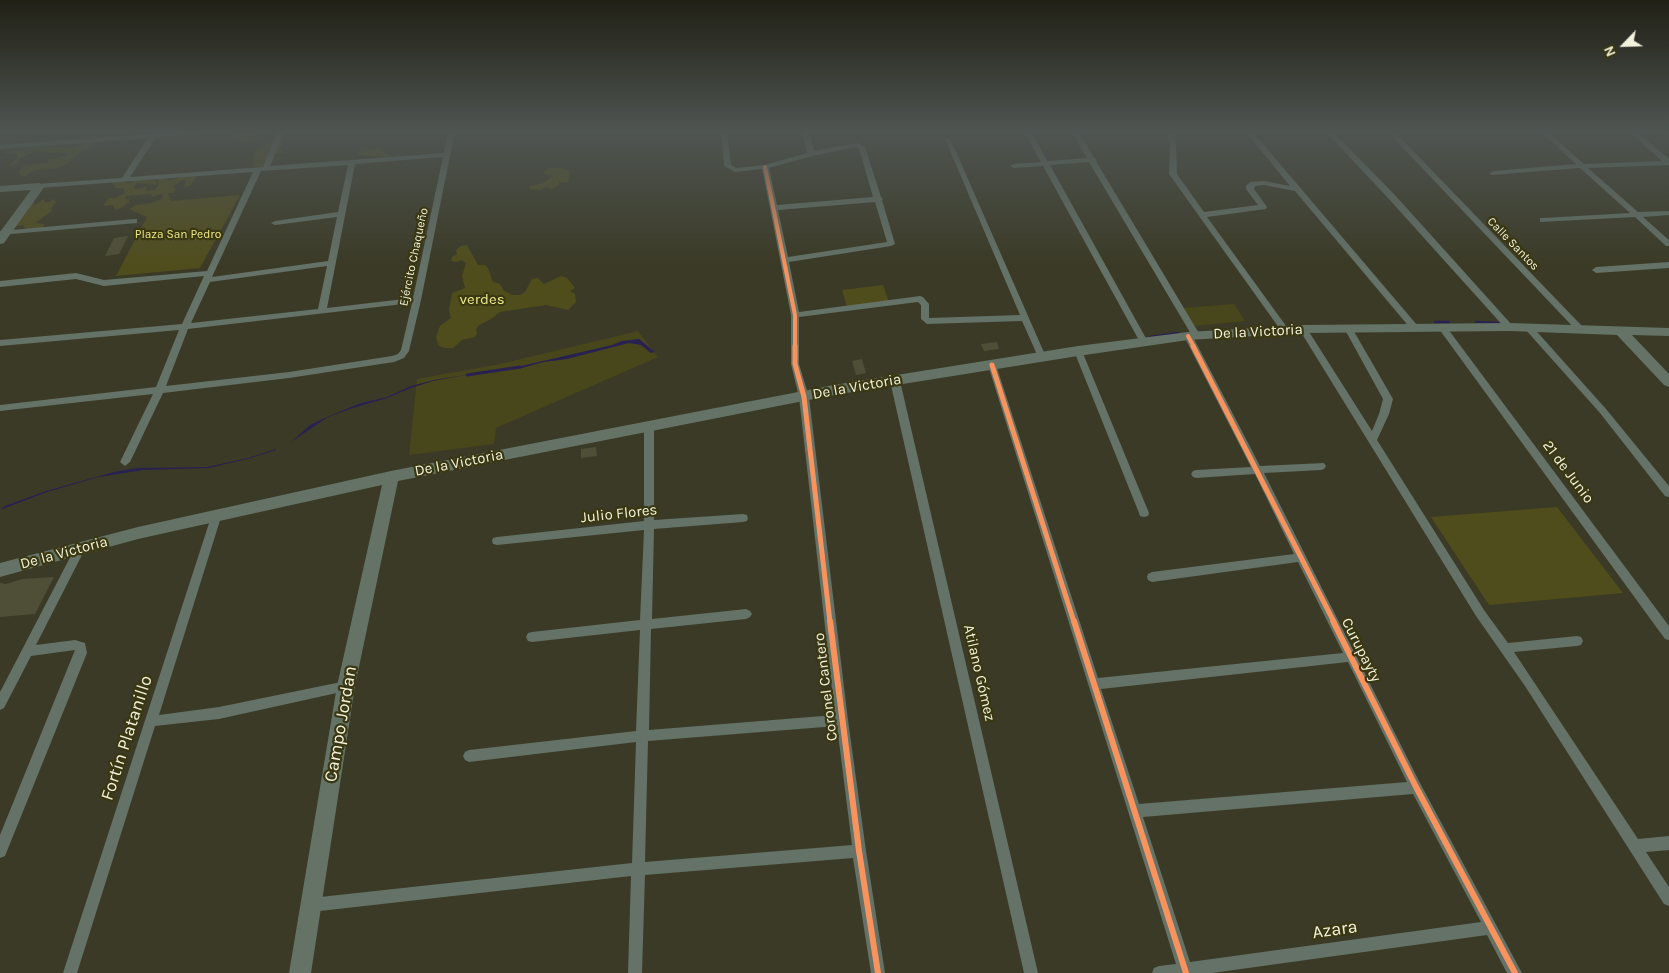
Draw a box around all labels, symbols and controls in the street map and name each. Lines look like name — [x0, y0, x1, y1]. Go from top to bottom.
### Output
north arrow — [1599, 20, 1649, 70]
text: N — [1600, 43, 1620, 59]
street label: Ejército Chaqueño — [397, 207, 431, 307]
street label: Calle Santos — [1484, 214, 1542, 274]
park label: Plaza San Pedro — [135, 228, 221, 242]
park label: verdes — [459, 291, 505, 309]
street label: De la Victoria — [1213, 321, 1303, 343]
street label: De la Victoria — [811, 370, 903, 404]
street label: 21 de Junio — [1538, 437, 1598, 507]
street label: De la Victoria — [413, 446, 505, 480]
street label: Julio Flores — [580, 501, 658, 527]
street label: De la Victoria — [18, 533, 110, 573]
street label: Curupayty — [1337, 615, 1385, 685]
street label: Atilano Gómez — [959, 623, 999, 723]
street label: Coronel Cantero — [810, 632, 842, 742]
street label: Campo Jordan — [320, 664, 362, 784]
street label: Fortín Platanillo — [97, 673, 157, 803]
street label: Azara — [1311, 916, 1359, 944]

